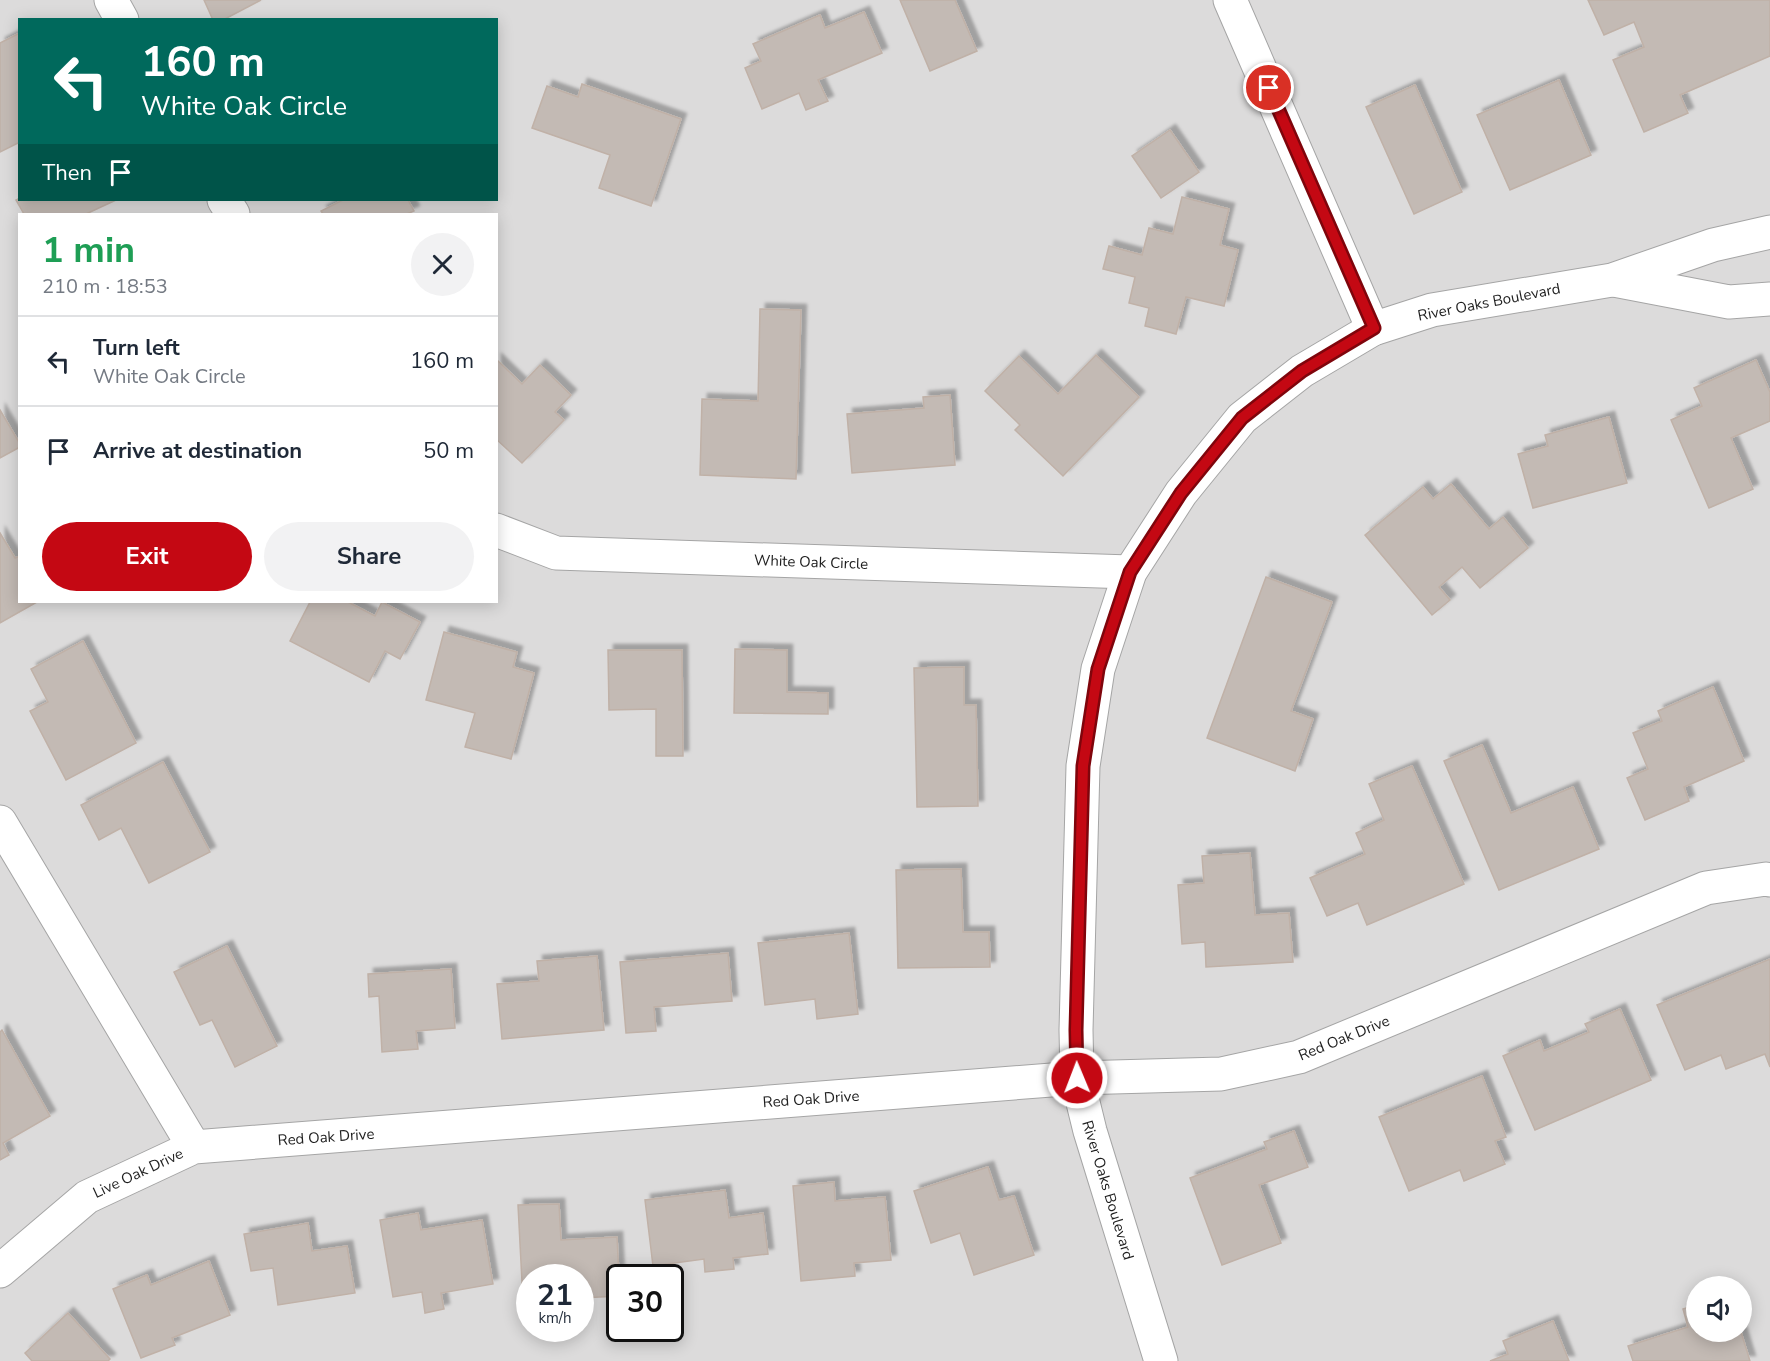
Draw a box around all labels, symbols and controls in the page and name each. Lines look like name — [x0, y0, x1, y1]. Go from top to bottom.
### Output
text: 160 m — [141, 34, 265, 91]
icon: left — [42, 42, 120, 120]
pin — [1243, 62, 1294, 113]
icon: arrive — [1252, 71, 1285, 104]
text: White Oak Circle — [141, 88, 347, 125]
icon: arrive — [104, 156, 137, 189]
text: Then — [42, 158, 92, 188]
text: 1 min — [42, 226, 135, 275]
button: close — [411, 233, 474, 296]
text: 210 m · 18:53 — [42, 273, 168, 300]
street label: River Oaks Boulevard — [1416, 278, 1562, 326]
text: Turn left — [93, 333, 180, 363]
icon: left — [42, 345, 75, 378]
text: 160 m — [410, 346, 474, 376]
text: White Oak Circle — [93, 363, 246, 390]
icon: arrive — [42, 435, 75, 468]
text: Arrive at destination — [93, 436, 302, 466]
text: 50 m — [423, 436, 474, 466]
button: Exit — [42, 522, 252, 591]
button: Share — [264, 522, 474, 591]
street label: White Oak Circle — [753, 550, 869, 574]
street label: Red Oak Drive — [1295, 1011, 1393, 1065]
position arrow — [1045, 1046, 1109, 1110]
street label: Red Oak Drive — [762, 1086, 860, 1112]
street label: River Oaks Boulevard — [1077, 1118, 1139, 1262]
street label: Red Oak Drive — [277, 1124, 375, 1150]
street label: Live Oak Drive — [90, 1143, 186, 1203]
speed limit sign: 30 — [606, 1264, 684, 1342]
text: 21 — [537, 1275, 573, 1316]
map controls — [1686, 1276, 1752, 1342]
button: sound — [1686, 1276, 1752, 1342]
text: km/h — [538, 1308, 572, 1328]

